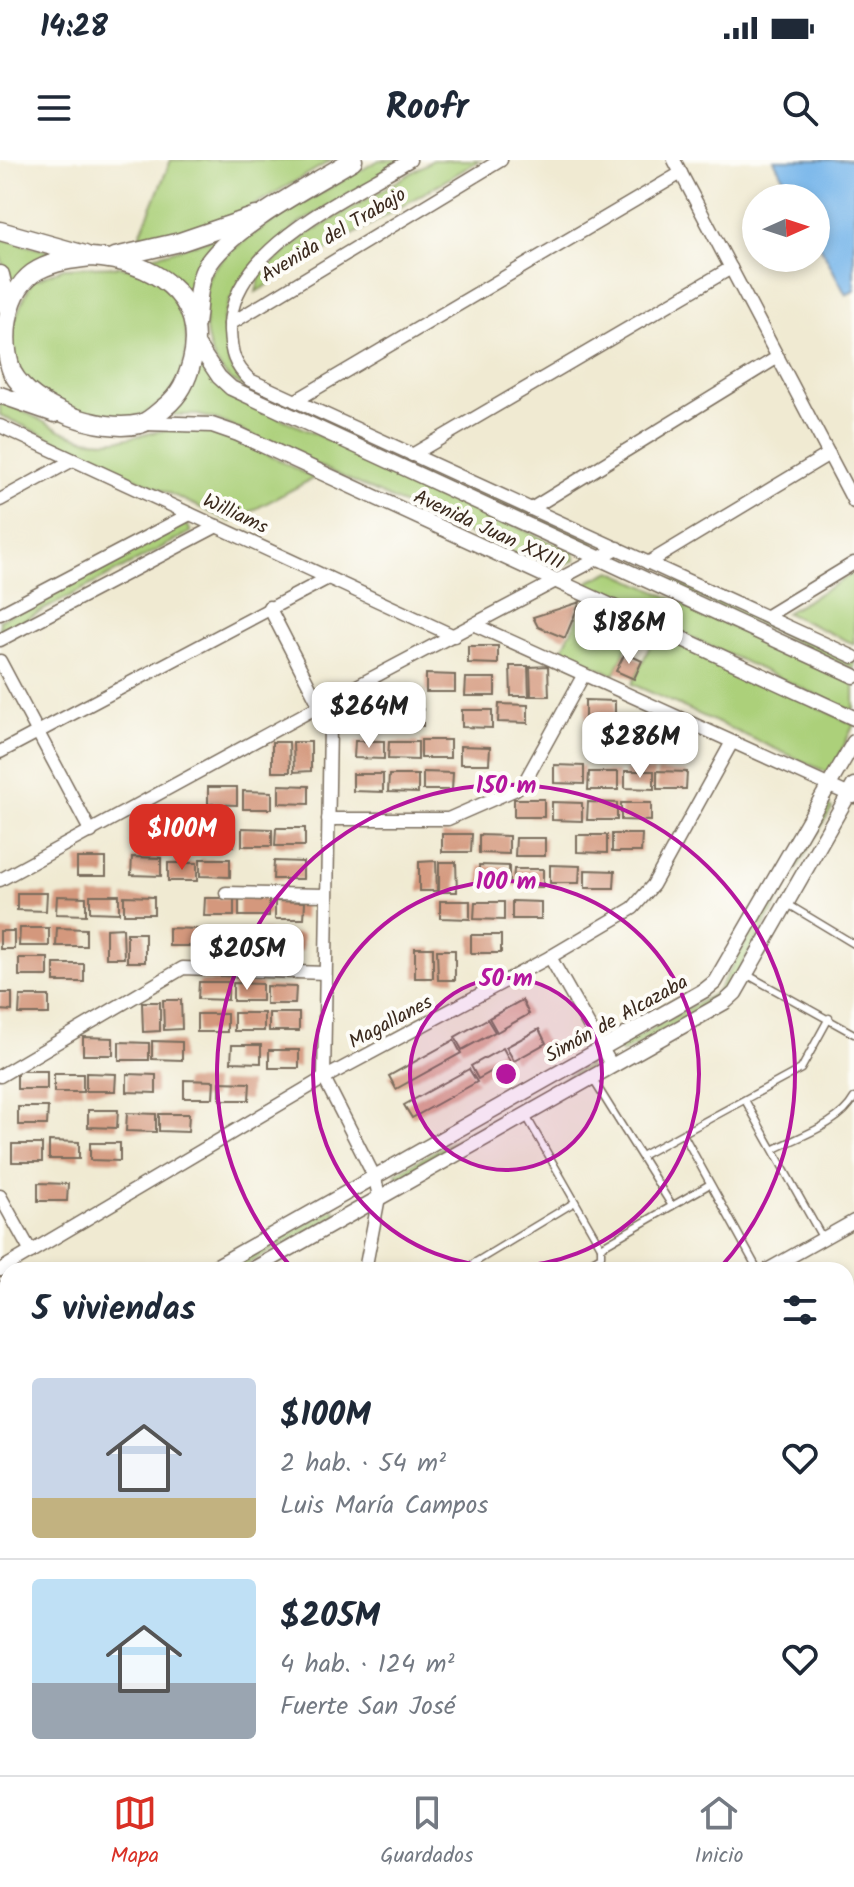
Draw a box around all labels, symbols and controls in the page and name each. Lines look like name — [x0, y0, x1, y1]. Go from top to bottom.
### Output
text: 14:28 — [40, 4, 108, 52]
text: Roofr — [385, 80, 469, 137]
icon: menu — [32, 86, 76, 130]
icon: search — [778, 86, 822, 130]
street label: Avenida del Trabajo — [255, 180, 413, 292]
north arrow — [742, 184, 830, 272]
map controls — [742, 184, 830, 272]
street label: Avenida Juan XXIII — [408, 482, 569, 580]
street label: Williams — [197, 486, 274, 544]
pin: $186M — [573, 598, 685, 666]
text: $186M — [593, 603, 665, 645]
pin: $264M — [313, 682, 425, 750]
text: $264M — [330, 687, 408, 729]
pin: $286M — [584, 712, 696, 780]
text: $286M — [600, 717, 680, 759]
text: 150 m — [476, 767, 536, 806]
pin: $100M — [126, 804, 238, 872]
text: $100M — [147, 809, 217, 851]
text: 100 m — [476, 863, 536, 902]
pin: $205M — [191, 924, 303, 992]
text: $205M — [209, 929, 285, 971]
text: 50 m — [478, 960, 533, 999]
street label: Simón de Alcazaba — [539, 967, 694, 1072]
street label: Magallanes — [343, 987, 439, 1058]
centre of rings — [492, 1060, 520, 1088]
text: 5 viviendas — [32, 1283, 196, 1337]
icon: filters — [778, 1288, 822, 1332]
text: $100M — [280, 1389, 371, 1443]
icon: home — [96, 1410, 192, 1506]
icon: heart — [778, 1436, 822, 1480]
text: 2 hab. · 54 m² — [280, 1443, 446, 1485]
text: Luis María Campos — [280, 1485, 488, 1527]
text: $205M — [280, 1590, 380, 1644]
icon: home — [96, 1611, 192, 1707]
icon: heart — [778, 1637, 822, 1681]
text: 4 hab. · 124 m² — [280, 1644, 454, 1686]
text: Fuerte San José — [280, 1686, 455, 1728]
tab: Mapa — [111, 1791, 159, 1874]
tab: Guardados — [380, 1791, 473, 1874]
tab: Inicio — [695, 1791, 743, 1874]

